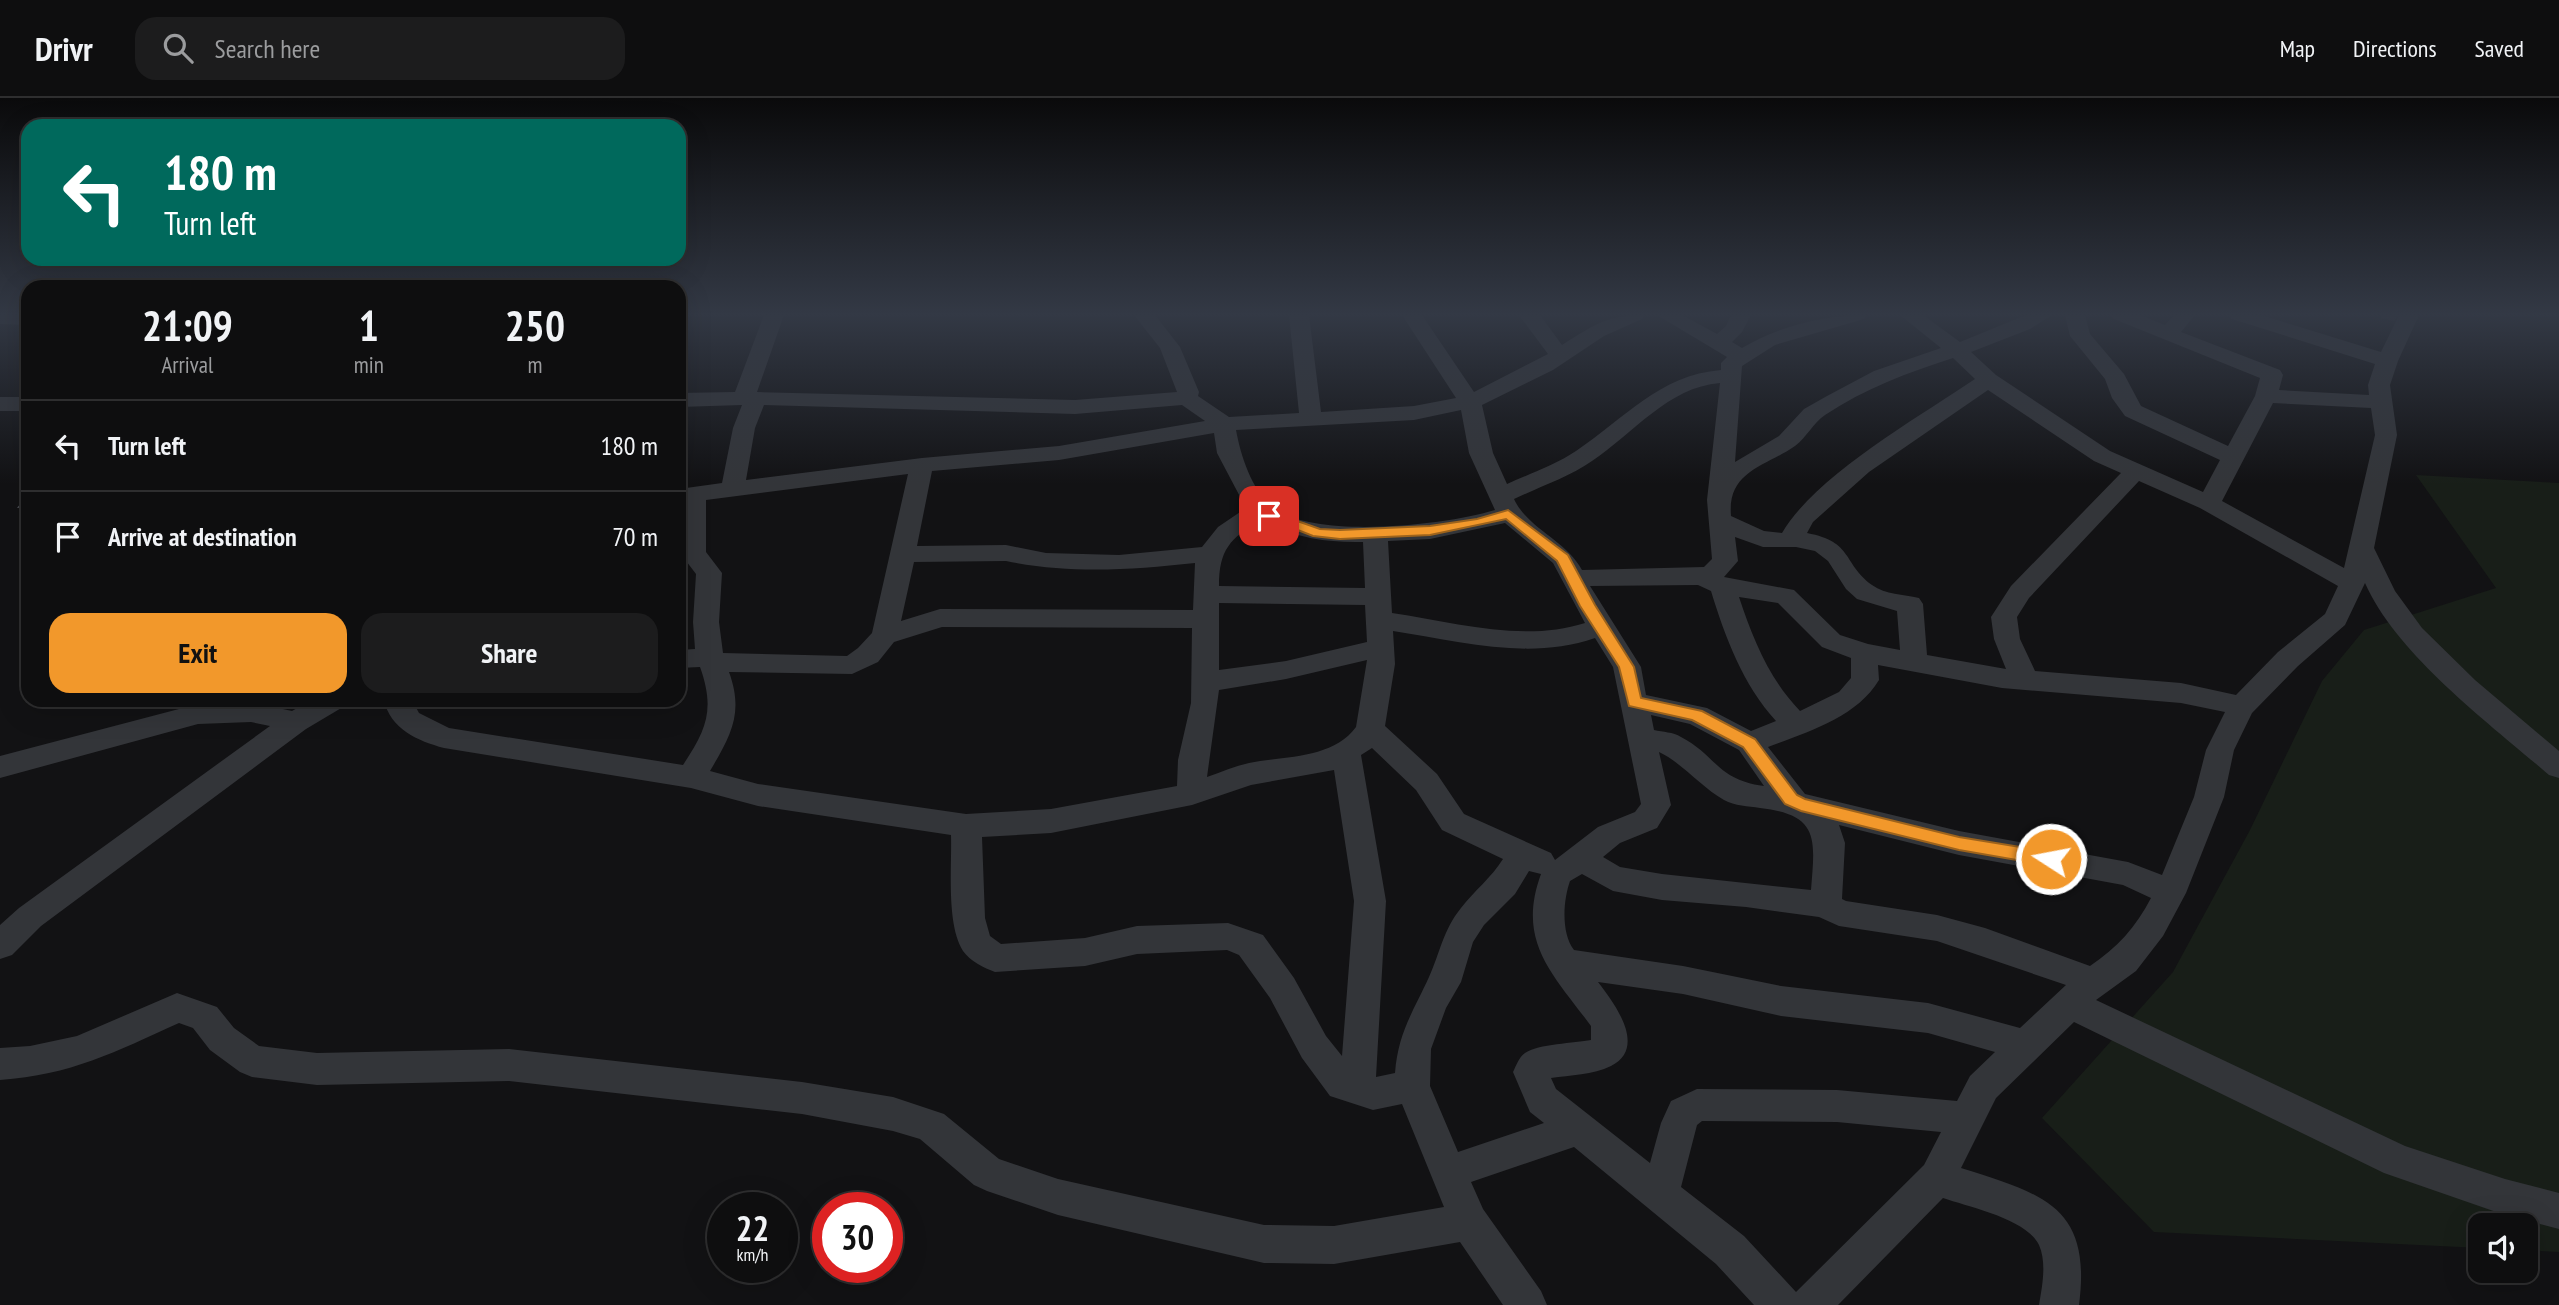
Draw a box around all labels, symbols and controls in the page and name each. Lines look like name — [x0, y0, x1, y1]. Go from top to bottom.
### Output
search box — [135, 17, 625, 80]
text: Drivr — [35, 27, 93, 70]
icon: search — [159, 29, 197, 67]
text: Search here — [215, 32, 320, 65]
text: Map — [2280, 33, 2315, 64]
text: Directions — [2353, 33, 2437, 64]
text: Saved — [2475, 33, 2524, 64]
text: 180 m — [164, 140, 277, 204]
icon: left — [49, 147, 140, 238]
text: Turn left — [164, 202, 256, 244]
text: 21:09 — [142, 298, 233, 353]
text: 1 — [359, 298, 379, 353]
text: 250 — [505, 298, 565, 353]
text: Arrival — [161, 350, 213, 379]
text: min — [354, 350, 384, 379]
text: m — [527, 350, 542, 379]
icon: left — [49, 427, 87, 465]
text: Turn left — [108, 429, 186, 462]
text: 180 m — [600, 429, 658, 462]
pin — [1239, 486, 1299, 546]
icon: arrive — [1250, 497, 1288, 535]
icon: arrive — [49, 518, 87, 556]
text: Arrive at destination — [108, 520, 297, 553]
text: 70 m — [612, 520, 658, 553]
button: Exit — [49, 613, 347, 693]
button: Share — [361, 613, 658, 693]
position arrow — [2014, 822, 2088, 896]
speed limit sign: 30 — [812, 1192, 903, 1283]
text: 22 — [736, 1205, 769, 1251]
map controls — [2468, 1213, 2538, 1283]
button: sound — [2468, 1213, 2538, 1283]
text: km/h — [737, 1243, 768, 1266]

